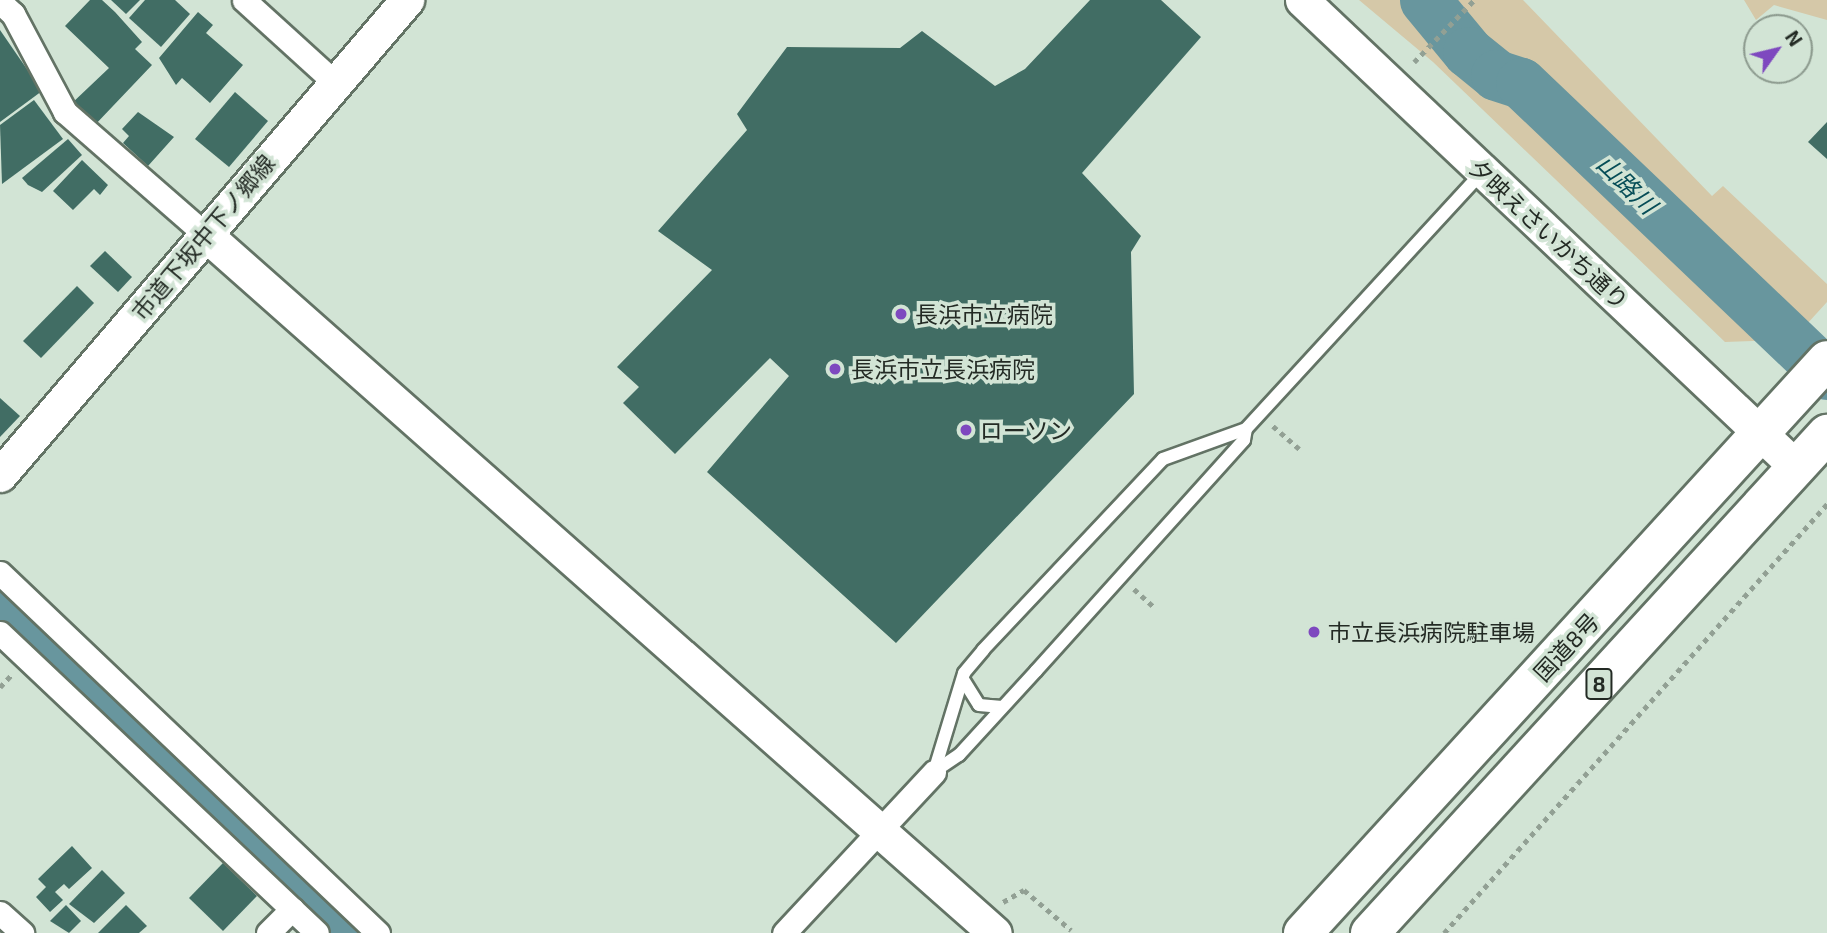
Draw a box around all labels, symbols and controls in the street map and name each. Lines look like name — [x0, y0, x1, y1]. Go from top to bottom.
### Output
north arrow — [1743, 14, 1813, 84]
text: N — [1781, 26, 1808, 50]
street label: 市道下坂中下ノ郷線 — [126, 149, 280, 325]
water label: 山路川 — [1591, 149, 1663, 219]
street label: 夕映えさいかち通り — [1464, 153, 1634, 315]
place label: 長浜市立病院 — [915, 300, 1053, 328]
marker: 長浜市立病院 — [893, 306, 909, 322]
place label: 長浜市立長浜病院 — [851, 355, 1035, 383]
marker: 長浜市立長浜病院 — [825, 359, 845, 379]
place label: ローソン — [980, 416, 1072, 444]
marker: ローソン — [958, 422, 974, 438]
street label: 国道8号 — [1528, 607, 1604, 687]
place label: 市立長浜病院駐車場 — [1328, 618, 1535, 646]
marker: 市立長浜病院駐車場 — [1306, 624, 1322, 640]
road number: 8 — [1585, 666, 1613, 702]

